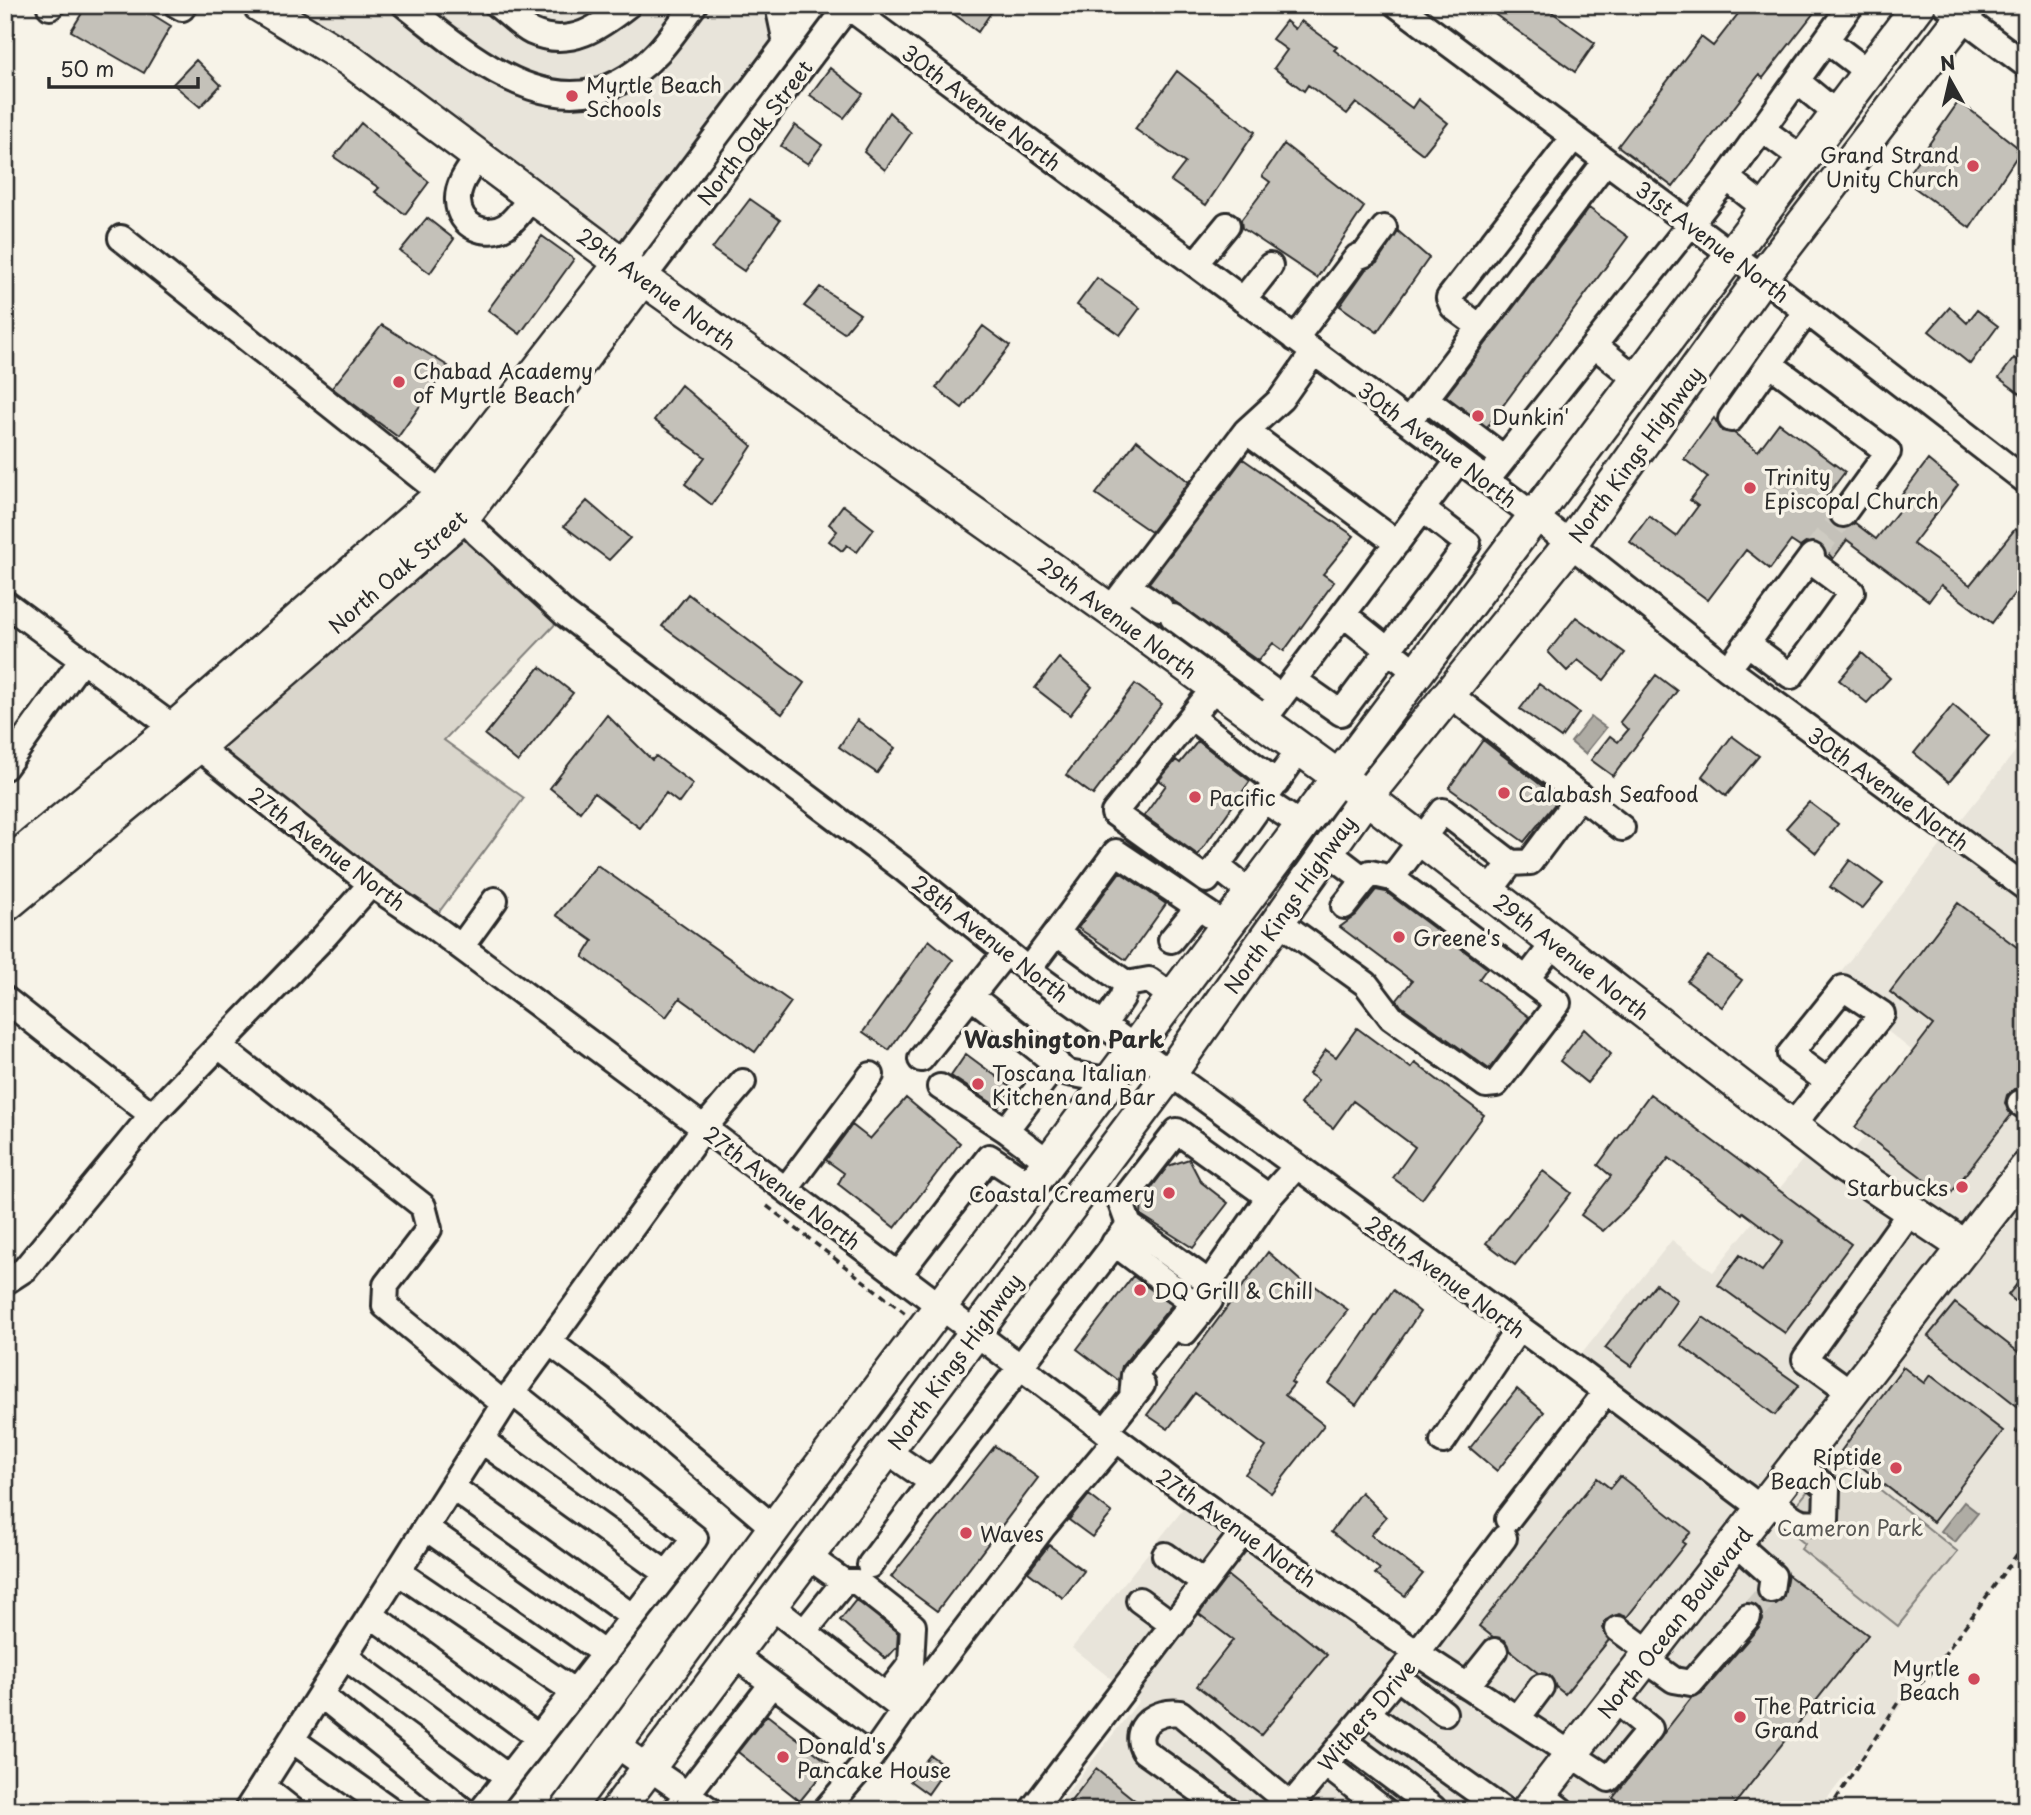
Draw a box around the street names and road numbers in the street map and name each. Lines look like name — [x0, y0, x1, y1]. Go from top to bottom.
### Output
street label: 30th Avenue North — [896, 36, 1068, 178]
street label: North Oak Street — [689, 53, 819, 211]
street label: 31st Avenue North — [1629, 172, 1797, 310]
street label: 29th Avenue North — [571, 219, 743, 357]
street label: North Kings Highway — [1560, 359, 1710, 549]
street label: 30th Avenue North — [1352, 373, 1524, 515]
street label: North Oak Street — [321, 502, 473, 640]
street label: 29th Avenue North — [1032, 548, 1204, 686]
street label: 30th Avenue North — [1802, 718, 1976, 858]
street label: 27th Avenue North — [243, 778, 413, 918]
street label: North Kings Highway — [1215, 808, 1363, 1000]
street label: 28th Avenue North — [906, 867, 1076, 1009]
street label: 29th Avenue North — [1487, 885, 1657, 1027]
street label: 27th Avenue North — [698, 1117, 868, 1257]
street label: 28th Avenue North — [1359, 1207, 1533, 1345]
street label: North Kings Highway — [879, 1266, 1029, 1456]
street label: 27th Avenue North — [1150, 1460, 1324, 1594]
street label: North Ocean Boulevard — [1589, 1519, 1759, 1725]
street label: Withers Drive — [1309, 1652, 1423, 1778]

